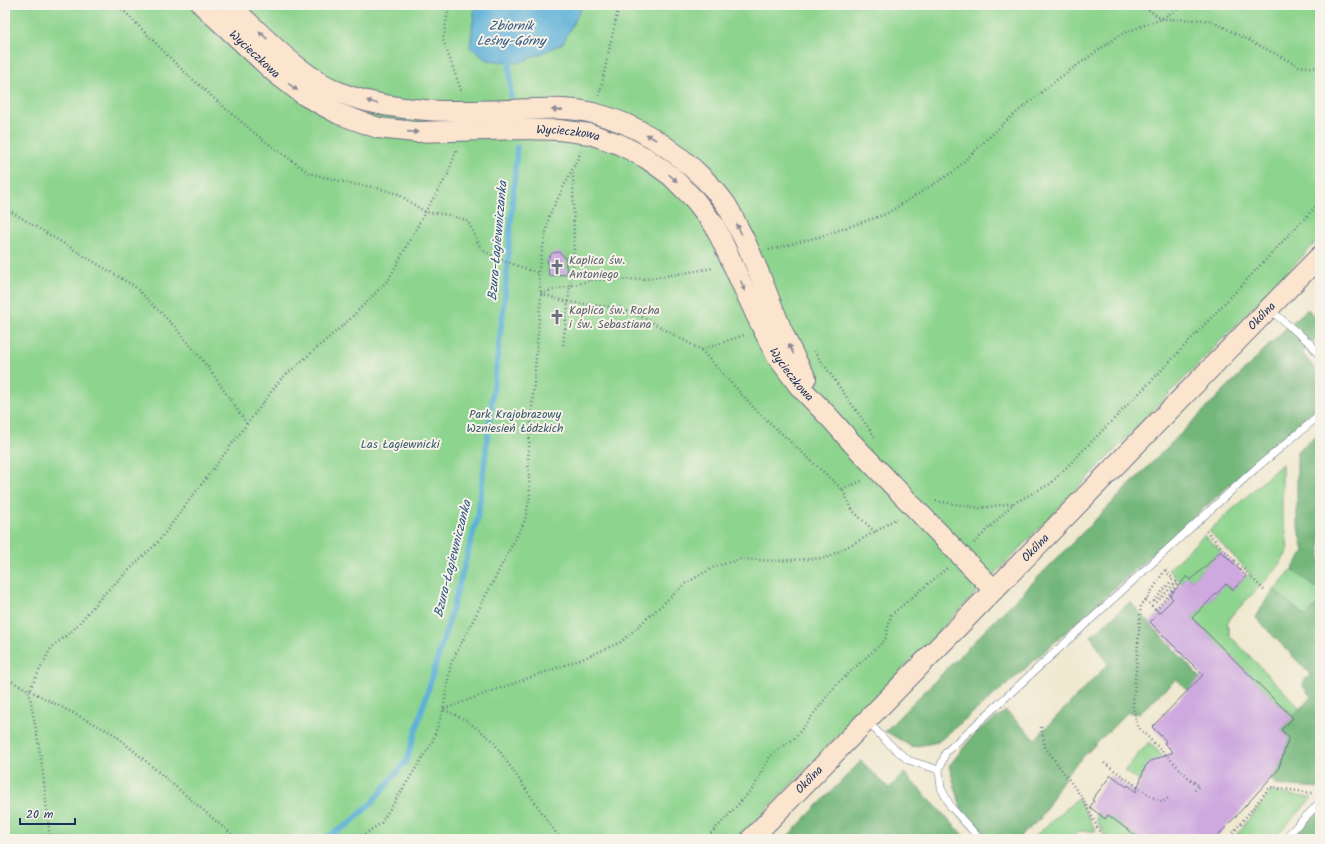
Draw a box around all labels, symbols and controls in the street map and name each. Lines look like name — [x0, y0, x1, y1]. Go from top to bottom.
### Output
water label: Zbiornik Leśny-Górny — [477, 16, 547, 52]
street label: Wycieczkowa — [225, 25, 285, 83]
one-way arrow — [258, 31, 267, 40]
one-way arrow — [288, 83, 299, 91]
one-way arrow — [365, 99, 377, 105]
one-way arrow — [551, 106, 563, 113]
street label: Wycieczkowa — [536, 120, 603, 146]
one-way arrow — [407, 128, 419, 135]
one-way arrow — [645, 133, 657, 140]
one-way arrow — [667, 174, 678, 183]
water label: Bzura-Łagiewniczanka — [482, 179, 514, 302]
one-way arrow — [736, 224, 742, 235]
place label: Kaplica św. Antoniego — [569, 251, 625, 284]
church icon: Kaplica św. Antoniego — [548, 258, 566, 276]
one-way arrow — [740, 280, 746, 291]
street label: Okólna — [1243, 297, 1280, 334]
place label: Kaplica św. Rocha i św. Sebastiana — [569, 301, 660, 334]
church icon: Kaplica św. Rocha i św. Sebastiana — [548, 308, 566, 326]
one-way arrow — [787, 343, 794, 354]
street label: Wycieczkowa — [764, 344, 819, 406]
park label: Park Krajobrazowy Wzniesień Łódzkich — [467, 405, 564, 438]
park label: Las Łagiewnicki — [360, 435, 441, 454]
water label: Bzura-Łagiewniczanka — [428, 497, 478, 620]
street label: Okólna — [1017, 529, 1054, 566]
street label: Okólna — [790, 761, 828, 798]
scale bar — [20, 800, 75, 826]
text: 20 m — [26, 805, 54, 824]

